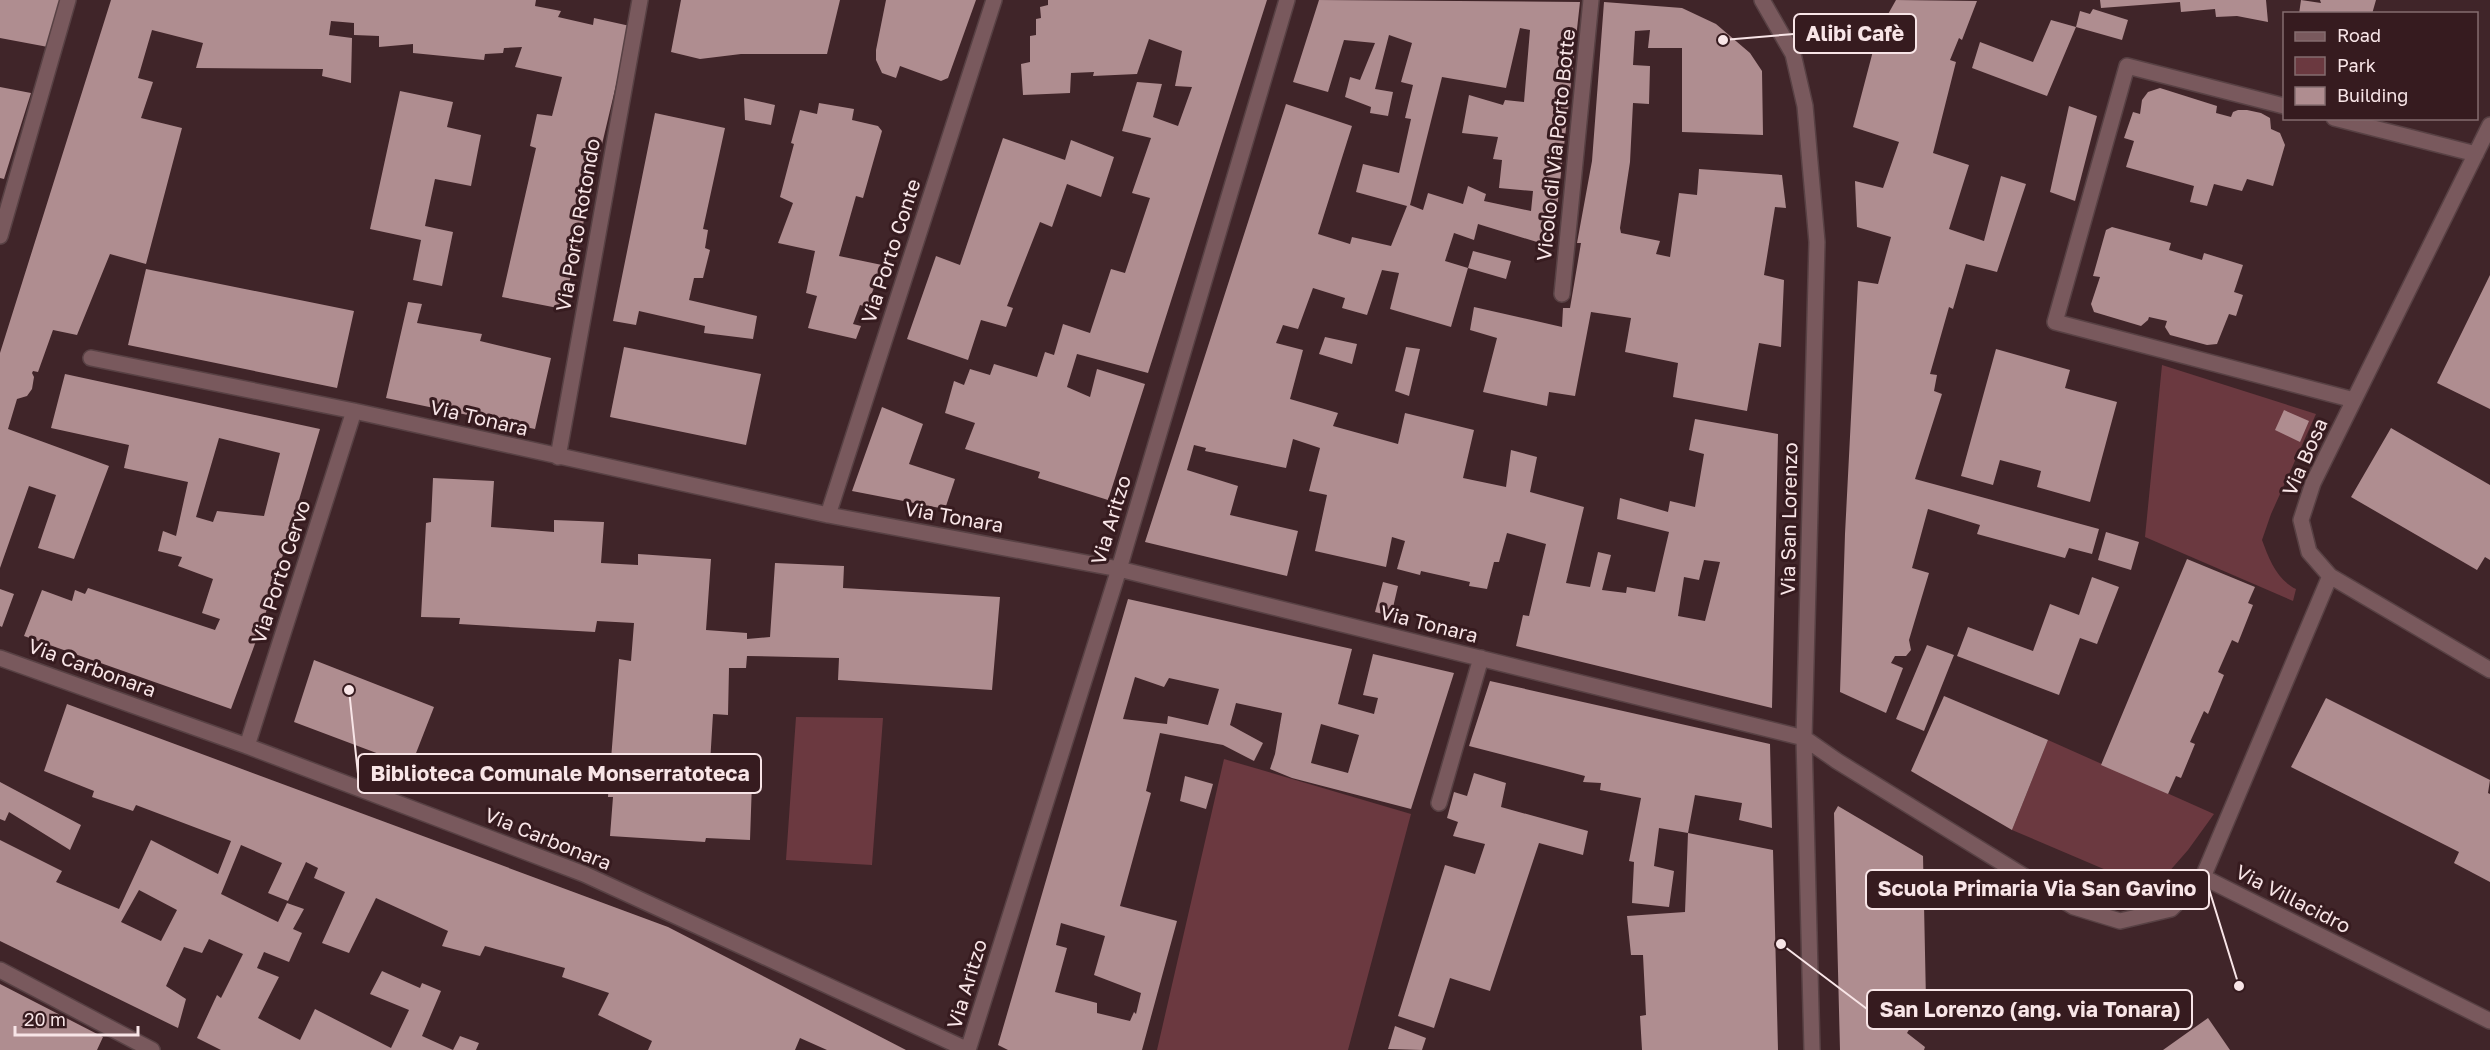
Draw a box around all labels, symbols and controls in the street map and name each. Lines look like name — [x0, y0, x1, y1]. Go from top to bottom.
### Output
legend — [2283, 12, 2478, 120]
callout: Alibi Cafè — [1794, 14, 1916, 53]
text: Alibi Cafè — [1806, 20, 1904, 46]
text: Road — [2337, 24, 2381, 46]
street label: Vicolo di Via Porto Botte — [1531, 28, 1579, 262]
text: Park — [2337, 54, 2376, 76]
text: Building — [2337, 84, 2408, 106]
street label: Via Porto Rotondo — [550, 136, 604, 313]
street label: Via Porto Conte — [855, 175, 925, 326]
street label: Via Tonara — [428, 394, 531, 440]
street label: Via Bosa — [2276, 414, 2332, 499]
street label: Via San Lorenzo — [1775, 442, 1801, 596]
street label: Via Aritzo — [1085, 472, 1135, 567]
street label: Via Tonara — [903, 496, 1006, 537]
street label: Via Porto Cervo — [246, 497, 315, 647]
street label: Via Tonara — [1378, 599, 1481, 647]
street label: Via Carbonara — [25, 633, 160, 701]
callout: Biblioteca Comunale Monserratoteca — [358, 754, 761, 793]
text: Biblioteca Comunale Monserratoteca — [370, 760, 750, 786]
street label: Via Carbonara — [481, 802, 615, 874]
street label: Via Villacidro — [2232, 859, 2355, 937]
callout: Scuola Primaria Via San Gavino — [1866, 870, 2209, 909]
text: Scuola Primaria Via San Gavino — [1878, 875, 2196, 901]
street label: Via Aritzo — [941, 936, 991, 1031]
callout: San Lorenzo (ang. via Tonara) — [1867, 990, 2192, 1029]
text: San Lorenzo (ang. via Tonara) — [1879, 996, 2181, 1022]
scale bar — [15, 999, 138, 1037]
text: 20 m — [24, 1008, 66, 1030]

